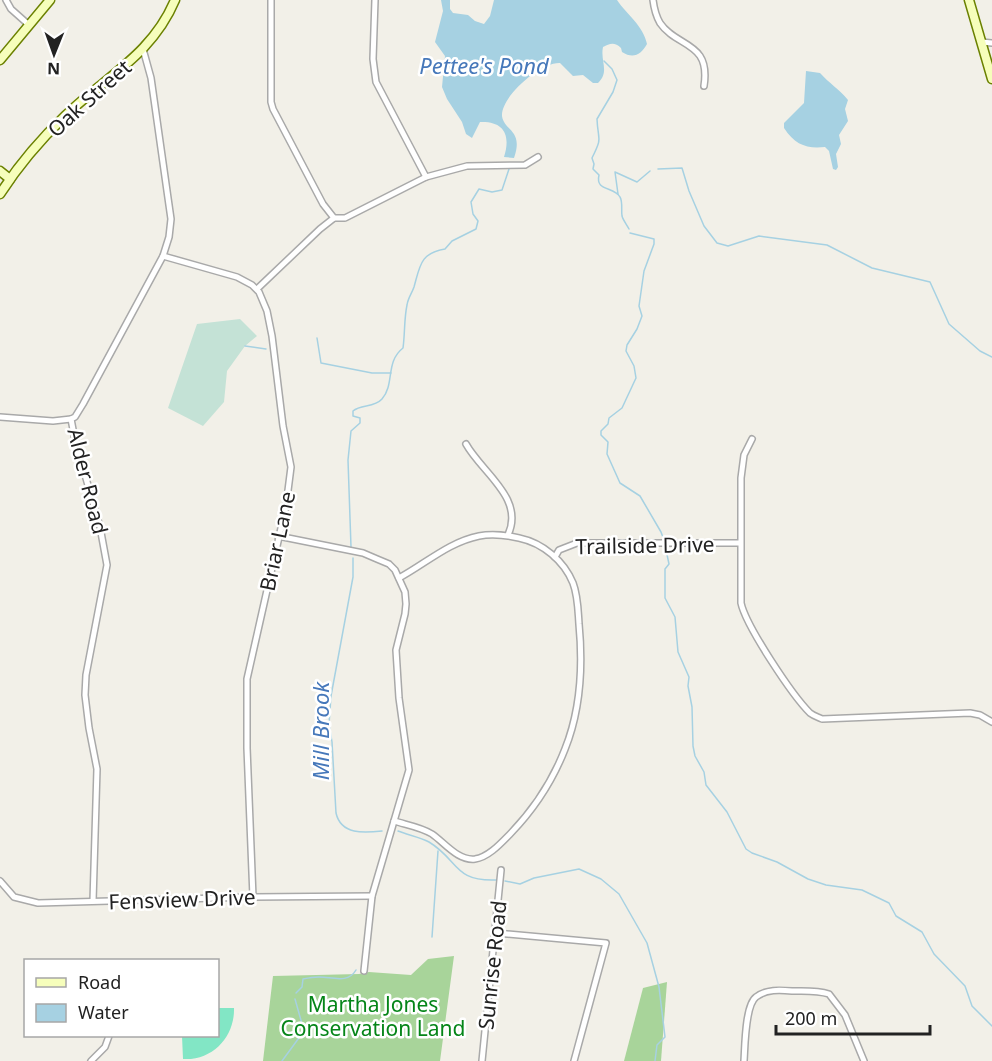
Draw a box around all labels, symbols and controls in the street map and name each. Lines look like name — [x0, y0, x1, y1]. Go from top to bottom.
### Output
north arrow — [24, 24, 84, 84]
water label: Pettee's Pond — [419, 50, 550, 80]
street label: Oak Street — [41, 53, 137, 143]
text: N — [47, 58, 60, 80]
street label: Alder Road — [61, 425, 115, 537]
street label: Briar Lane — [253, 489, 301, 593]
street label: Trailside Drive — [575, 530, 715, 560]
water label: Mill Brook — [305, 681, 335, 780]
street label: Fensview Drive — [108, 882, 256, 916]
street label: Sunrise Road — [471, 899, 513, 1031]
legend — [24, 959, 219, 1037]
text: Road — [78, 970, 121, 994]
park label: Martha Jones Conservation Land — [281, 990, 465, 1042]
scale bar — [776, 998, 930, 1036]
text: Water — [78, 1000, 129, 1024]
text: 200 m — [785, 1006, 837, 1030]

